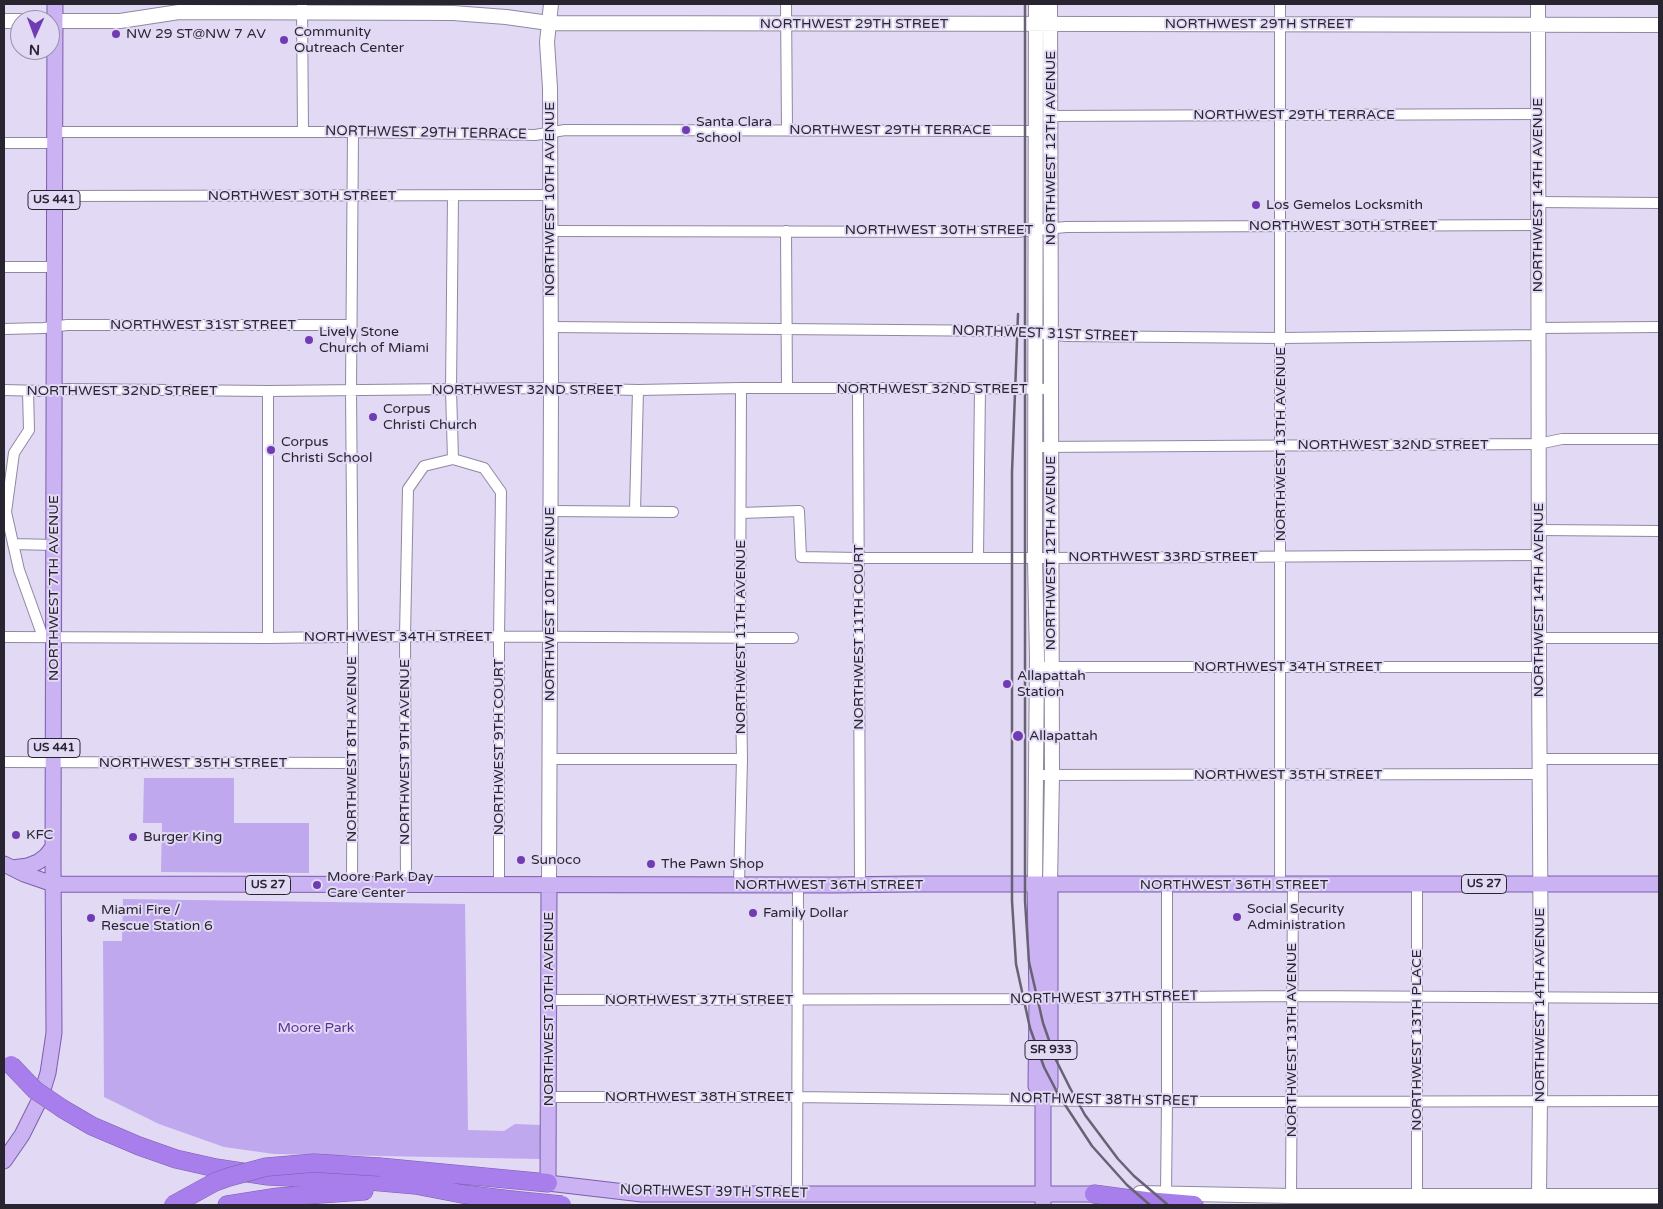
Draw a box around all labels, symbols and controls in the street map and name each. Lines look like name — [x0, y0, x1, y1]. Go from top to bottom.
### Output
north arrow — [10, 10, 60, 60]
street label: NORTHWEST 29TH STREET — [760, 16, 948, 32]
street label: NORTHWEST 29TH STREET — [1165, 16, 1353, 32]
place label: Community Outreach Center — [294, 24, 404, 56]
place label: NW 29 ST@NW 7 AV — [126, 26, 266, 42]
marker: NW 29 ST@NW 7 AV — [110, 28, 122, 40]
marker: Community Outreach Center — [278, 34, 290, 46]
text: N — [29, 41, 40, 58]
street label: NORTHWEST 12TH AVENUE — [1043, 51, 1059, 245]
street label: NORTHWEST 14TH AVENUE — [1530, 98, 1546, 292]
street label: NORTHWEST 10TH AVENUE — [542, 102, 558, 296]
street label: NORTHWEST 29TH TERRACE — [1193, 107, 1395, 123]
place label: Santa Clara School — [696, 114, 772, 146]
street label: NORTHWEST 29TH TERRACE — [789, 122, 991, 138]
street label: NORTHWEST 29TH TERRACE — [325, 123, 527, 143]
marker: Santa Clara School — [680, 124, 692, 136]
street label: NORTHWEST 30TH STREET — [208, 188, 396, 204]
road number: US 441 — [28, 190, 80, 210]
place label: Los Gemelos Locksmith — [1266, 197, 1423, 213]
marker: Los Gemelos Locksmith — [1250, 199, 1262, 211]
street label: NORTHWEST 30TH STREET — [1249, 218, 1437, 234]
street label: NORTHWEST 30TH STREET — [845, 222, 1033, 238]
street label: NORTHWEST 31ST STREET — [110, 317, 296, 333]
street label: NORTHWEST 31ST STREET — [952, 322, 1138, 346]
place label: Lively Stone Church of Miami — [319, 324, 429, 357]
marker: Lively Stone Church of Miami — [303, 334, 315, 346]
street label: NORTHWEST 13TH AVENUE — [1273, 347, 1289, 541]
street label: NORTHWEST 32ND STREET — [836, 381, 1028, 397]
street label: NORTHWEST 32ND STREET — [431, 382, 623, 398]
street label: NORTHWEST 32ND STREET — [26, 383, 218, 399]
place label: Corpus Christi Church — [383, 401, 477, 434]
marker: Corpus Christi Church — [367, 411, 379, 423]
place label: Corpus Christi School — [281, 434, 372, 467]
street label: NORTHWEST 32ND STREET — [1297, 437, 1489, 453]
marker: Corpus Christi School — [265, 444, 277, 456]
street label: NORTHWEST 12TH AVENUE — [1043, 456, 1059, 650]
street label: NORTHWEST 7TH AVENUE — [46, 495, 62, 681]
street label: NORTHWEST 14TH AVENUE — [1531, 503, 1547, 697]
street label: NORTHWEST 10TH AVENUE — [542, 507, 558, 701]
street label: NORTHWEST 11TH AVENUE — [733, 540, 749, 734]
street label: NORTHWEST 11TH COURT — [851, 544, 867, 730]
street label: NORTHWEST 33RD STREET — [1068, 549, 1258, 565]
street label: NORTHWEST 34TH STREET — [304, 629, 492, 645]
street label: NORTHWEST 8TH AVENUE — [344, 656, 360, 842]
street label: NORTHWEST 9TH AVENUE — [397, 659, 413, 845]
street label: NORTHWEST 9TH COURT — [491, 659, 507, 835]
street label: NORTHWEST 34TH STREET — [1194, 659, 1382, 675]
place label: Allapattah Station — [1017, 668, 1086, 700]
marker: Allapattah Station — [1001, 678, 1013, 690]
place label: Allapattah — [1029, 728, 1098, 744]
marker: Allapattah — [1011, 729, 1025, 743]
road number: US 441 — [28, 738, 80, 758]
street label: NORTHWEST 35TH STREET — [99, 755, 287, 771]
street label: NORTHWEST 35TH STREET — [1194, 767, 1382, 783]
place label: KFC — [26, 827, 53, 843]
marker: KFC — [10, 829, 22, 841]
place label: Burger King — [143, 829, 222, 845]
marker: Burger King — [127, 831, 139, 843]
place label: Sunoco — [531, 852, 581, 868]
marker: Sunoco — [515, 854, 527, 866]
place label: The Pawn Shop — [661, 856, 764, 872]
marker: The Pawn Shop — [645, 858, 657, 870]
place label: Moore Park Day Care Center — [327, 869, 433, 902]
road number: US 27 — [1462, 874, 1506, 894]
road number: US 27 — [246, 876, 290, 894]
street label: NORTHWEST 36TH STREET — [735, 877, 923, 893]
street label: NORTHWEST 36TH STREET — [1140, 877, 1328, 893]
marker: Moore Park Day Care Center — [311, 879, 323, 891]
place label: Social Security Administration — [1247, 901, 1345, 934]
place label: Miami Fire / Rescue Station 6 — [101, 902, 213, 934]
place label: Family Dollar — [763, 905, 848, 921]
marker: Family Dollar — [747, 907, 759, 919]
street label: NORTHWEST 14TH AVENUE — [1532, 908, 1548, 1102]
marker: Social Security Administration — [1231, 911, 1243, 923]
marker: Miami Fire / Rescue Station 6 — [85, 912, 97, 924]
street label: NORTHWEST 10TH AVENUE — [541, 912, 557, 1106]
street label: NORTHWEST 13TH AVENUE — [1284, 943, 1300, 1137]
street label: NORTHWEST 13TH PLACE — [1409, 949, 1425, 1131]
street label: NORTHWEST 37TH STREET — [1010, 988, 1198, 1008]
street label: NORTHWEST 37TH STREET — [605, 992, 793, 1008]
park label: Moore Park — [278, 1020, 354, 1036]
road number: SR 933 — [1025, 1040, 1077, 1060]
street label: NORTHWEST 38TH STREET — [605, 1089, 793, 1105]
street label: NORTHWEST 38TH STREET — [1010, 1090, 1198, 1110]
street label: NORTHWEST 39TH STREET — [620, 1182, 808, 1202]

